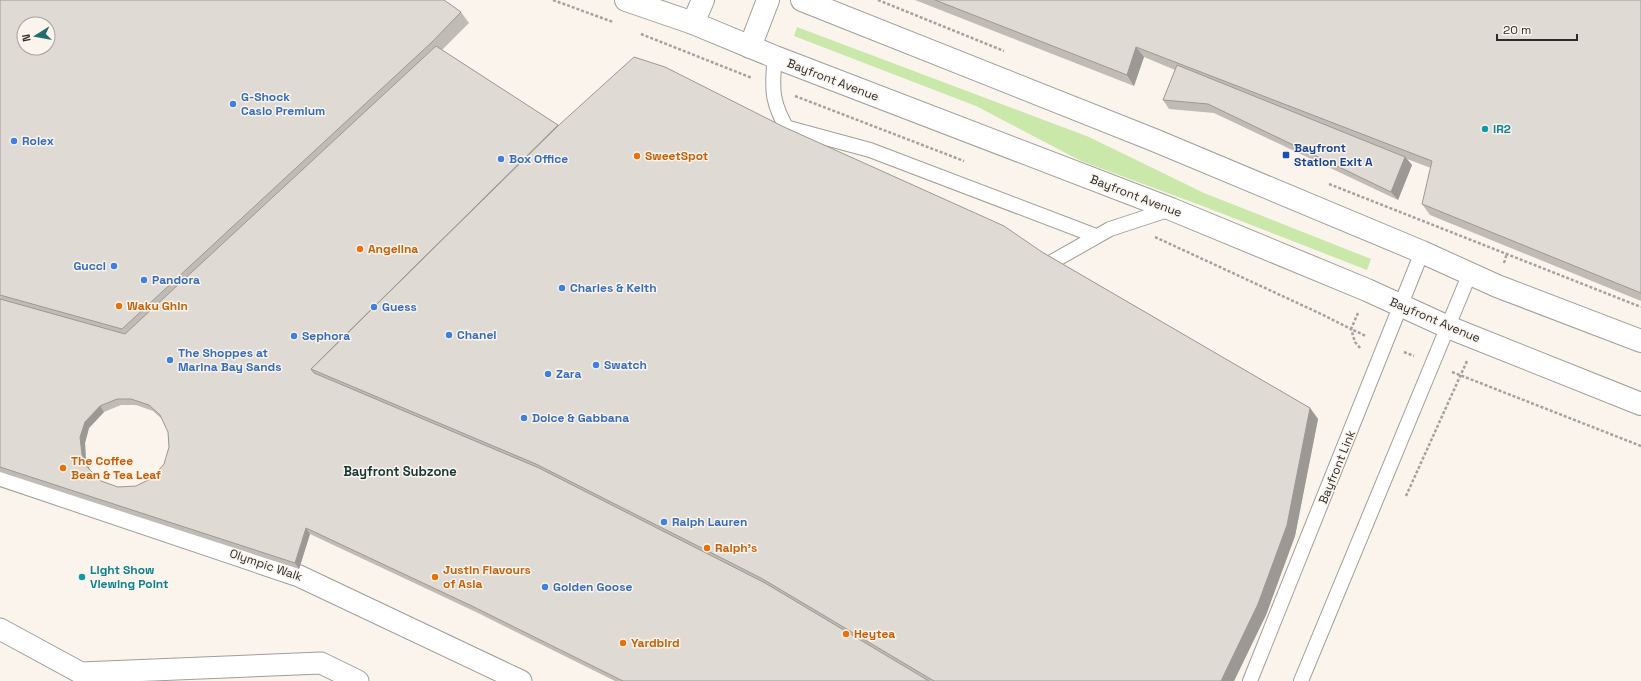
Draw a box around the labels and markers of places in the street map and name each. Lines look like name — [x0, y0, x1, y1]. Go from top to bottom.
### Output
place label: G-Shock Casio Premium — [241, 89, 325, 119]
marker: G-Shock Casio Premium — [228, 99, 238, 109]
place label: IR2 — [1493, 121, 1511, 137]
marker: IR2 — [1480, 124, 1490, 134]
place label: Rolex — [22, 133, 54, 149]
marker: Rolex — [9, 136, 19, 146]
place label: Bayfront Station Exit A — [1294, 140, 1373, 170]
place label: SweetSpot — [645, 148, 708, 164]
marker: Bayfront Station Exit A — [1281, 150, 1291, 160]
place label: Box Office — [509, 151, 568, 167]
marker: SweetSpot — [632, 151, 642, 161]
marker: Box Office — [496, 154, 506, 164]
place label: Angelina — [368, 241, 418, 257]
marker: Angelina — [355, 244, 365, 254]
place label: Gucci — [73, 258, 106, 274]
marker: Gucci — [109, 261, 119, 271]
place label: Pandora — [152, 272, 200, 288]
marker: Pandora — [139, 275, 149, 285]
place label: Charles & Keith — [570, 280, 657, 296]
marker: Charles & Keith — [557, 283, 567, 293]
place label: Waku Ghin — [127, 298, 188, 314]
place label: Guess — [382, 299, 417, 315]
marker: Waku Ghin — [114, 301, 124, 311]
marker: Guess — [369, 302, 379, 312]
place label: Chanel — [457, 327, 497, 343]
place label: Sephora — [302, 328, 350, 344]
marker: Chanel — [444, 330, 454, 340]
marker: Sephora — [289, 331, 299, 341]
place label: The Shoppes at Marina Bay Sands — [178, 345, 282, 375]
marker: The Shoppes at Marina Bay Sands — [165, 355, 175, 365]
place label: Swatch — [604, 357, 647, 373]
marker: Swatch — [591, 360, 601, 370]
place label: Zara — [556, 366, 581, 382]
marker: Zara — [543, 369, 553, 379]
place label: Dolce & Gabbana — [532, 410, 629, 426]
marker: Dolce & Gabbana — [519, 413, 529, 423]
place label: The Coffee Bean & Tea Leaf — [71, 453, 161, 483]
marker: The Coffee Bean & Tea Leaf — [58, 463, 68, 473]
place label: Ralph Lauren — [672, 514, 747, 530]
marker: Ralph Lauren — [659, 517, 669, 527]
place label: Ralph's — [715, 540, 757, 556]
marker: Ralph's — [702, 543, 712, 553]
place label: Light Show Viewing Point — [90, 562, 169, 592]
place label: Justin Flavours of Asia — [443, 562, 531, 592]
marker: Light Show Viewing Point — [77, 572, 87, 582]
marker: Justin Flavours of Asia — [430, 572, 440, 582]
place label: Golden Goose — [553, 579, 632, 595]
marker: Golden Goose — [540, 582, 550, 592]
place label: Heytea — [854, 626, 895, 642]
marker: Heytea — [841, 629, 851, 639]
place label: Yardbird — [631, 635, 680, 651]
marker: Yardbird — [618, 638, 628, 648]

